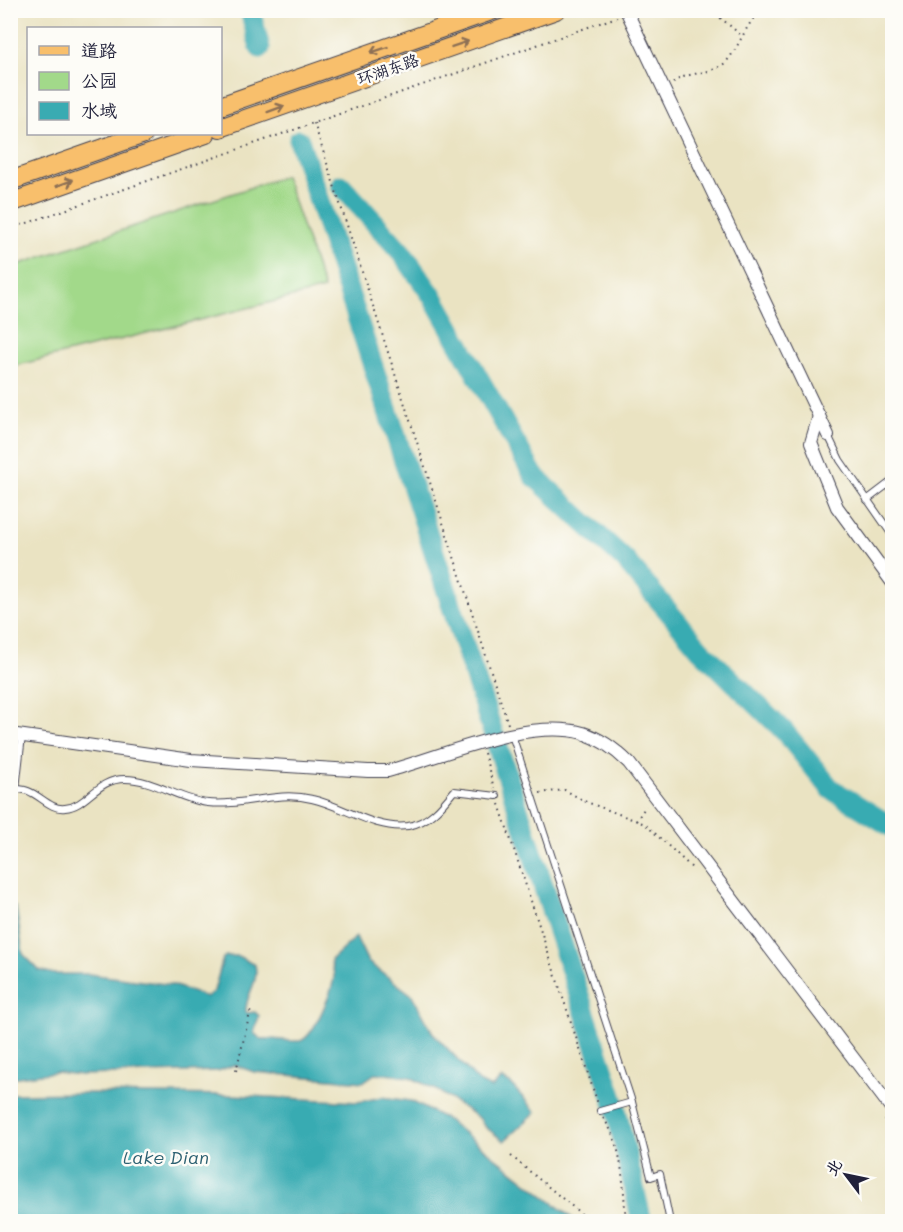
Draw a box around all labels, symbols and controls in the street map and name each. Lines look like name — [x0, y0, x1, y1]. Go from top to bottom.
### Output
legend — [27, 27, 222, 135]
text: 道路 — [81, 38, 117, 62]
one-way arrow — [450, 38, 469, 49]
one-way arrow — [370, 46, 389, 57]
street label: 环湖东路 — [354, 48, 422, 89]
text: 公园 — [81, 68, 117, 92]
text: 水域 — [81, 98, 117, 122]
one-way arrow — [266, 102, 285, 113]
one-way arrow — [56, 177, 74, 188]
water label: Lake Dian — [123, 1145, 209, 1169]
north arrow — [816, 1145, 876, 1205]
text: 北 — [820, 1154, 846, 1179]

